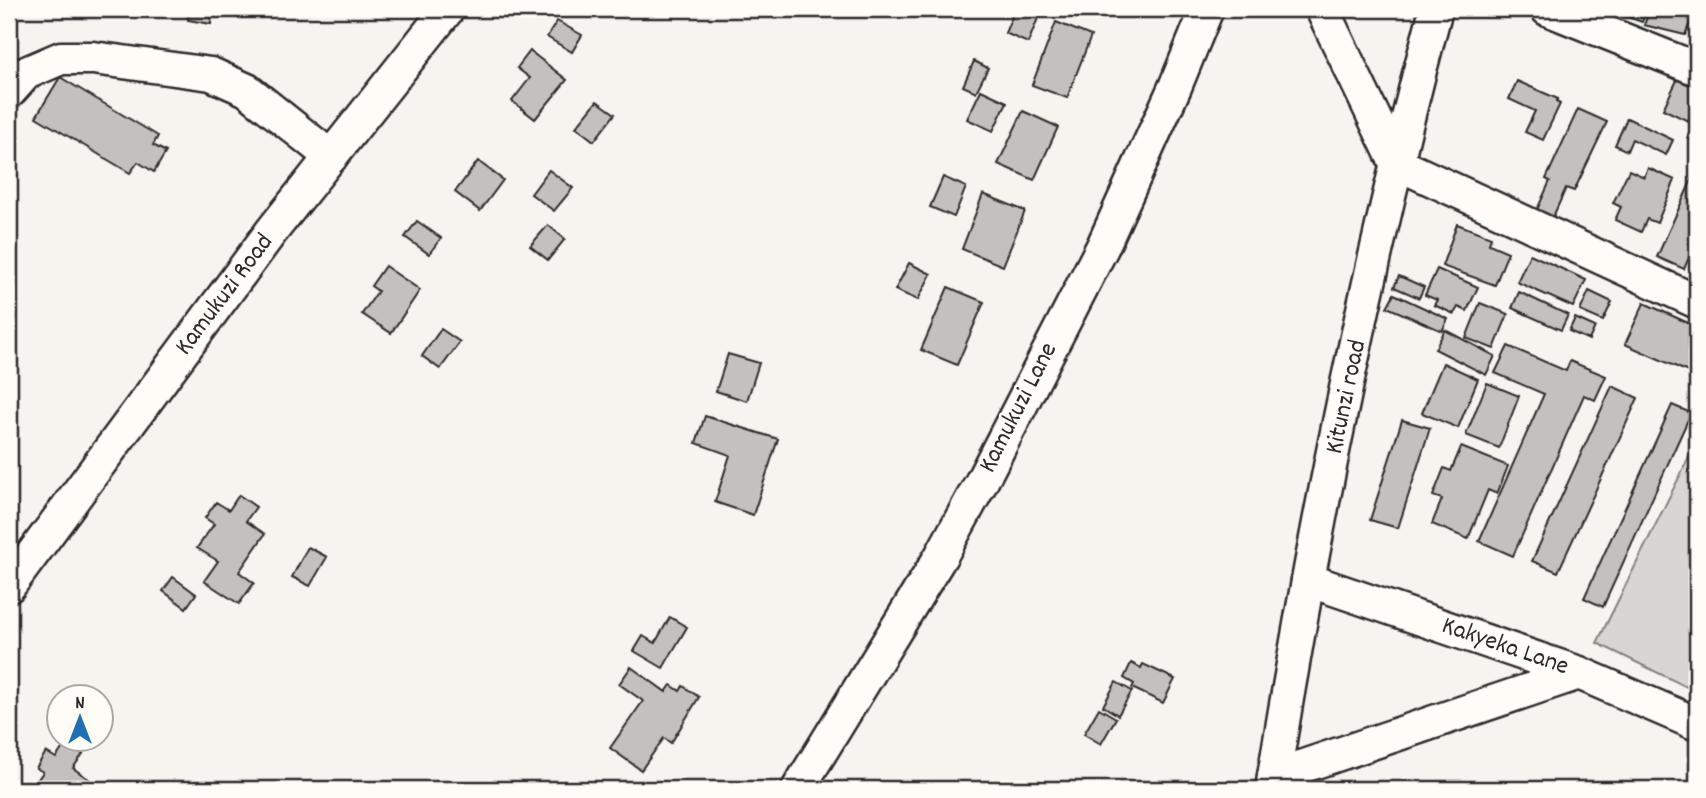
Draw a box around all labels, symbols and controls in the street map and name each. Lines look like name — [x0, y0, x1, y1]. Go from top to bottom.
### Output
street label: Kamukuzi Road — [167, 226, 283, 364]
street label: Kamukuzi Lane — [970, 336, 1068, 480]
street label: Kitunzi road — [1317, 337, 1377, 457]
street label: Kakyeka Lane — [1437, 608, 1573, 686]
north arrow — [46, 682, 116, 752]
text: N — [75, 691, 85, 718]

